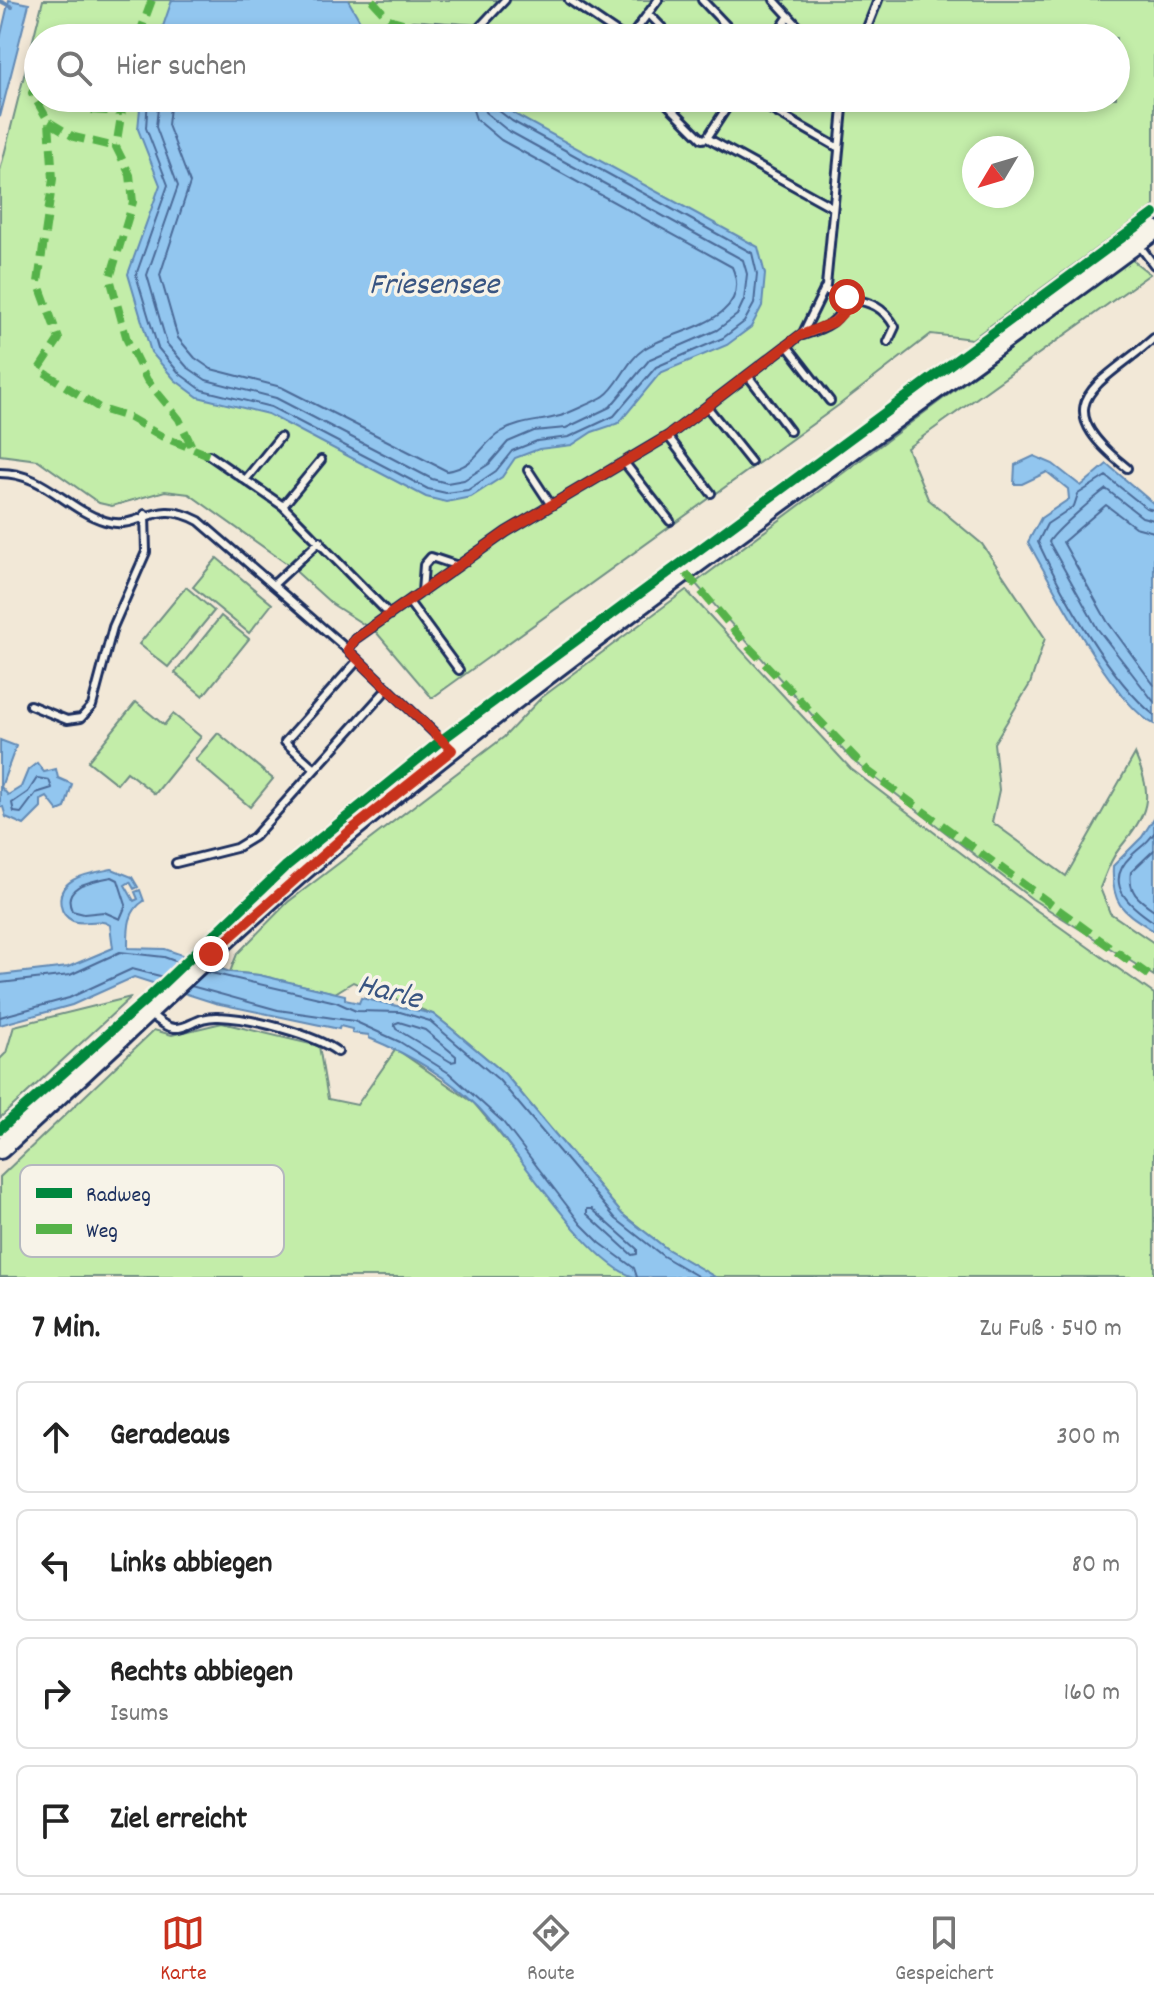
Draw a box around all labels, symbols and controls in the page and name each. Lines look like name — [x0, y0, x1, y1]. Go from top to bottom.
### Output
search box — [24, 24, 1130, 112]
icon: search — [52, 46, 96, 90]
text: Hier suchen — [116, 47, 246, 90]
north arrow — [962, 136, 1034, 208]
water label: Friesensee — [369, 264, 501, 310]
route start — [829, 279, 865, 315]
route end — [193, 936, 229, 972]
water label: Harle — [352, 963, 428, 1025]
legend — [20, 1165, 284, 1257]
text: Radweg — [86, 1181, 151, 1212]
text: Weg — [86, 1217, 118, 1248]
text: 7 Min. — [32, 1305, 100, 1354]
text: Zu Fuß · 540 m — [980, 1311, 1122, 1348]
icon: ahead — [34, 1415, 78, 1459]
text: Geradeaus — [110, 1416, 230, 1459]
text: 300 m — [1056, 1419, 1120, 1456]
icon: left — [34, 1543, 78, 1587]
text: Links abbiegen — [110, 1544, 272, 1587]
text: 80 m — [1072, 1547, 1120, 1584]
text: Rechts abbiegen — [110, 1653, 293, 1696]
icon: right — [34, 1671, 78, 1715]
text: 160 m — [1064, 1675, 1120, 1712]
text: Isums — [110, 1696, 169, 1733]
icon: arrive — [34, 1799, 78, 1843]
text: Ziel erreicht — [110, 1800, 247, 1843]
tab: Karte — [160, 1911, 207, 1990]
tab: Route — [527, 1911, 575, 1990]
tab: Gespeichert — [895, 1911, 994, 1990]

